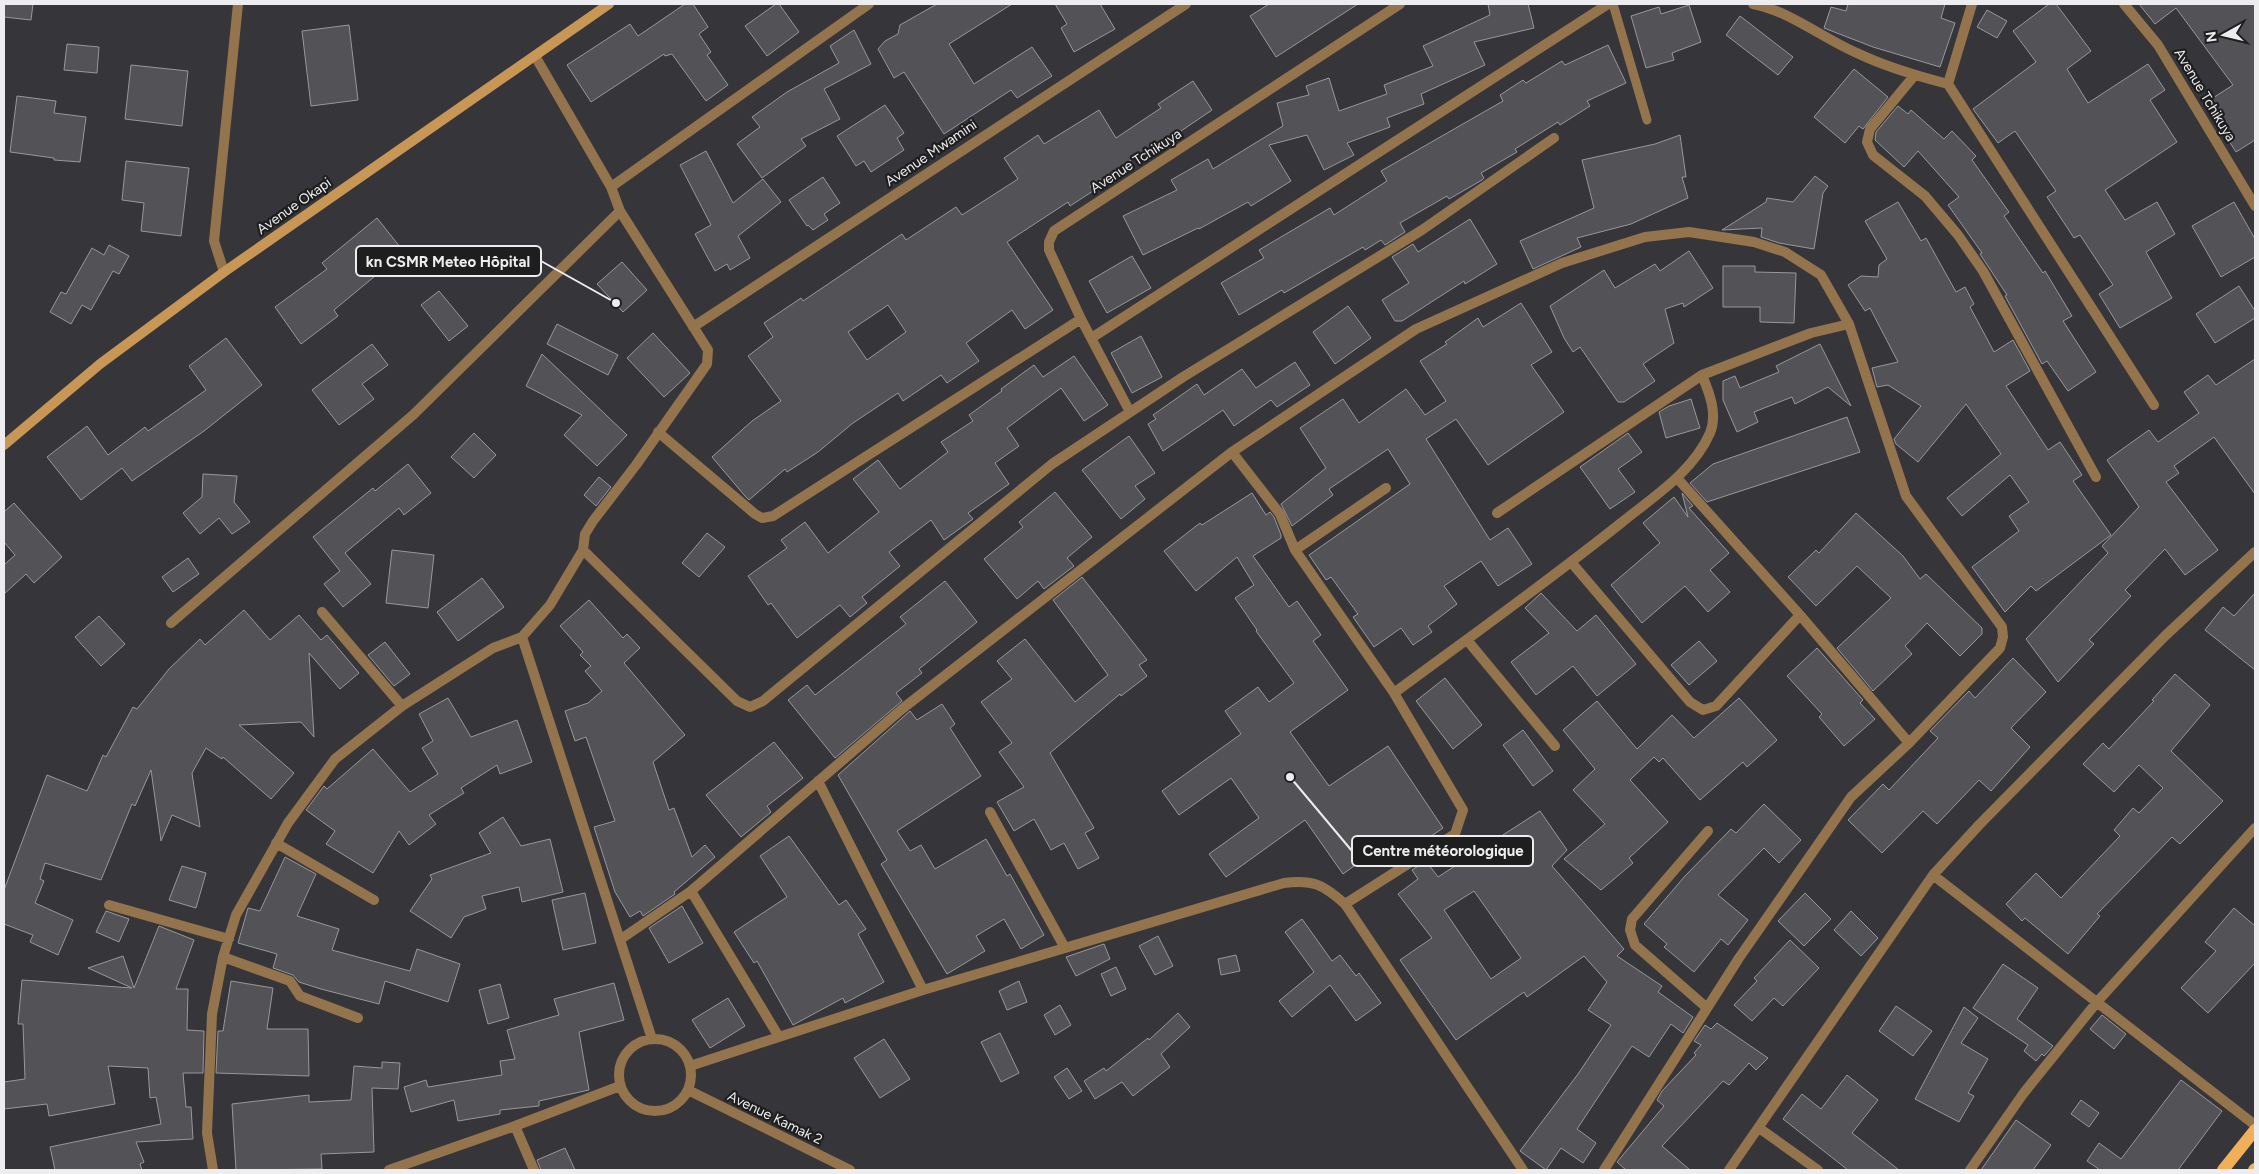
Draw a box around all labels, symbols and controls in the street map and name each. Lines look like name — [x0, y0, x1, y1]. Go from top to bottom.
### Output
north arrow — [2199, 10, 2249, 60]
text: N — [2202, 30, 2221, 43]
street label: Avenue Tchikuya — [2171, 46, 2239, 144]
street label: Avenue Mwamini — [882, 116, 980, 190]
street label: Avenue Tchikuya — [1087, 125, 1185, 197]
street label: Avenue Okapi — [254, 174, 334, 238]
callout: kn CSMR Meteo Hôpital — [356, 246, 541, 276]
text: kn CSMR Meteo Hôpital — [366, 253, 530, 271]
callout: Centre météorologique — [1352, 836, 1533, 866]
text: Centre météorologique — [1362, 842, 1524, 860]
street label: Avenue Kamak 2 — [725, 1088, 825, 1148]

